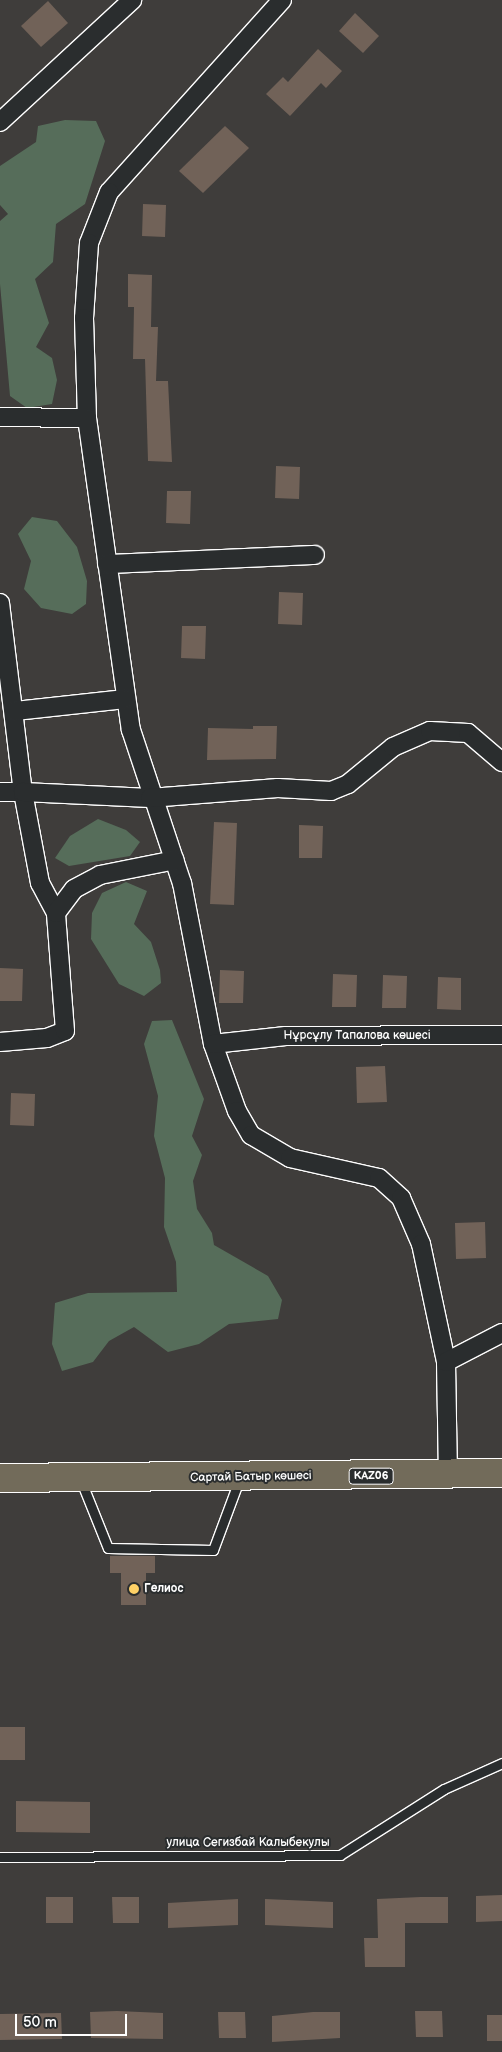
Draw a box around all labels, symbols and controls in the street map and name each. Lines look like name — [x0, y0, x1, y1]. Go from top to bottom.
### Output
street label: Нұрсұлу Тапалова көшесі — [283, 1029, 431, 1043]
road number: KАZ06 — [348, 1468, 394, 1484]
street label: Сартай Батыр көшесі — [190, 1469, 312, 1485]
place label: Гелиос — [144, 1582, 183, 1596]
marker: Гелиос — [128, 1583, 140, 1595]
street label: улица Сегизбай Калыбекулы — [166, 1836, 330, 1850]
scale bar — [18, 2004, 130, 2036]
text: 50 m — [23, 2013, 57, 2032]

